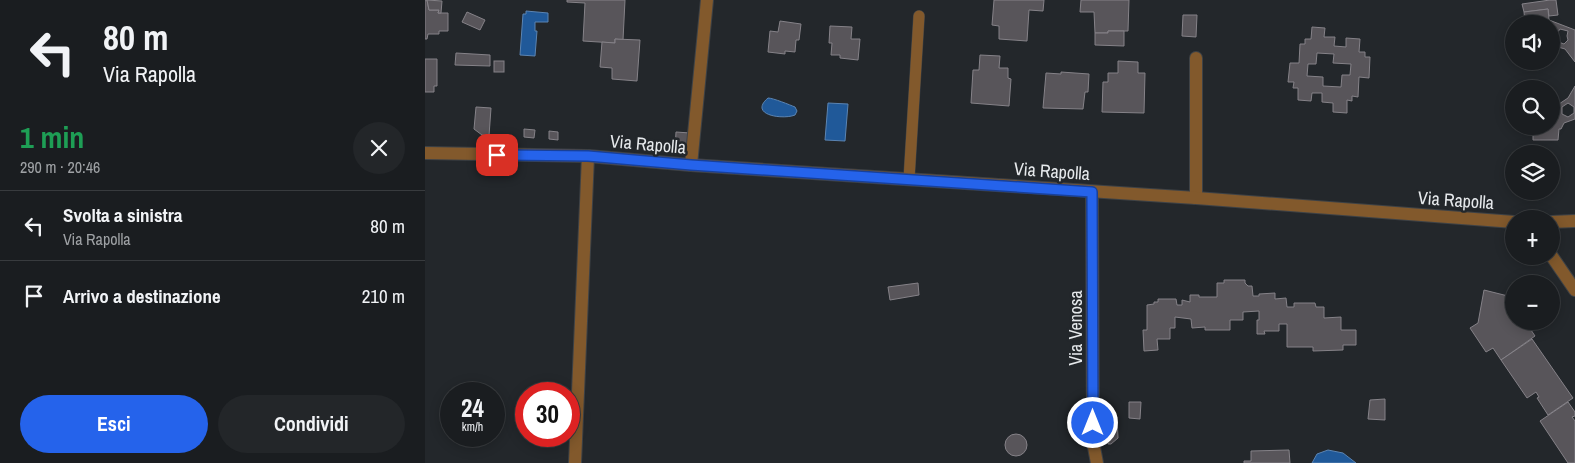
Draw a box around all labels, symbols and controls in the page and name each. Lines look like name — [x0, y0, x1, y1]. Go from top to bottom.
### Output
text: 80 m — [103, 14, 168, 61]
map controls — [1505, 15, 1560, 330]
button: sound — [1505, 15, 1560, 70]
icon: left — [20, 20, 85, 85]
text: Via Rapolla — [103, 59, 196, 89]
button: search — [1505, 80, 1560, 135]
text: 1 min — [20, 117, 84, 157]
button: close — [353, 122, 405, 174]
street label: Via Rapolla — [609, 128, 687, 160]
pin — [476, 134, 518, 176]
icon: arrive — [483, 141, 511, 169]
button: layers — [1505, 145, 1560, 200]
text: 290 m · 20:46 — [20, 156, 100, 178]
street label: Via Rapolla — [1013, 156, 1091, 186]
street label: Via Rapolla — [1417, 185, 1495, 215]
text: Svolta a sinistra — [63, 202, 183, 228]
button: + — [1505, 210, 1560, 265]
icon: left — [20, 212, 48, 240]
text: 80 m — [370, 213, 405, 239]
text: Via Rapolla — [63, 228, 131, 250]
button: − — [1505, 275, 1560, 330]
icon: arrive — [20, 282, 48, 310]
text: Arrivo a destinazione — [63, 283, 221, 309]
text: 210 m — [362, 283, 405, 309]
street label: Via Venosa — [1063, 290, 1088, 366]
speed limit sign: 30 — [515, 382, 580, 447]
text: 24 — [461, 391, 484, 425]
button: Esci — [20, 395, 208, 453]
button: Condividi — [218, 395, 405, 453]
position arrow — [1066, 396, 1118, 448]
text: km/h — [462, 419, 483, 435]

